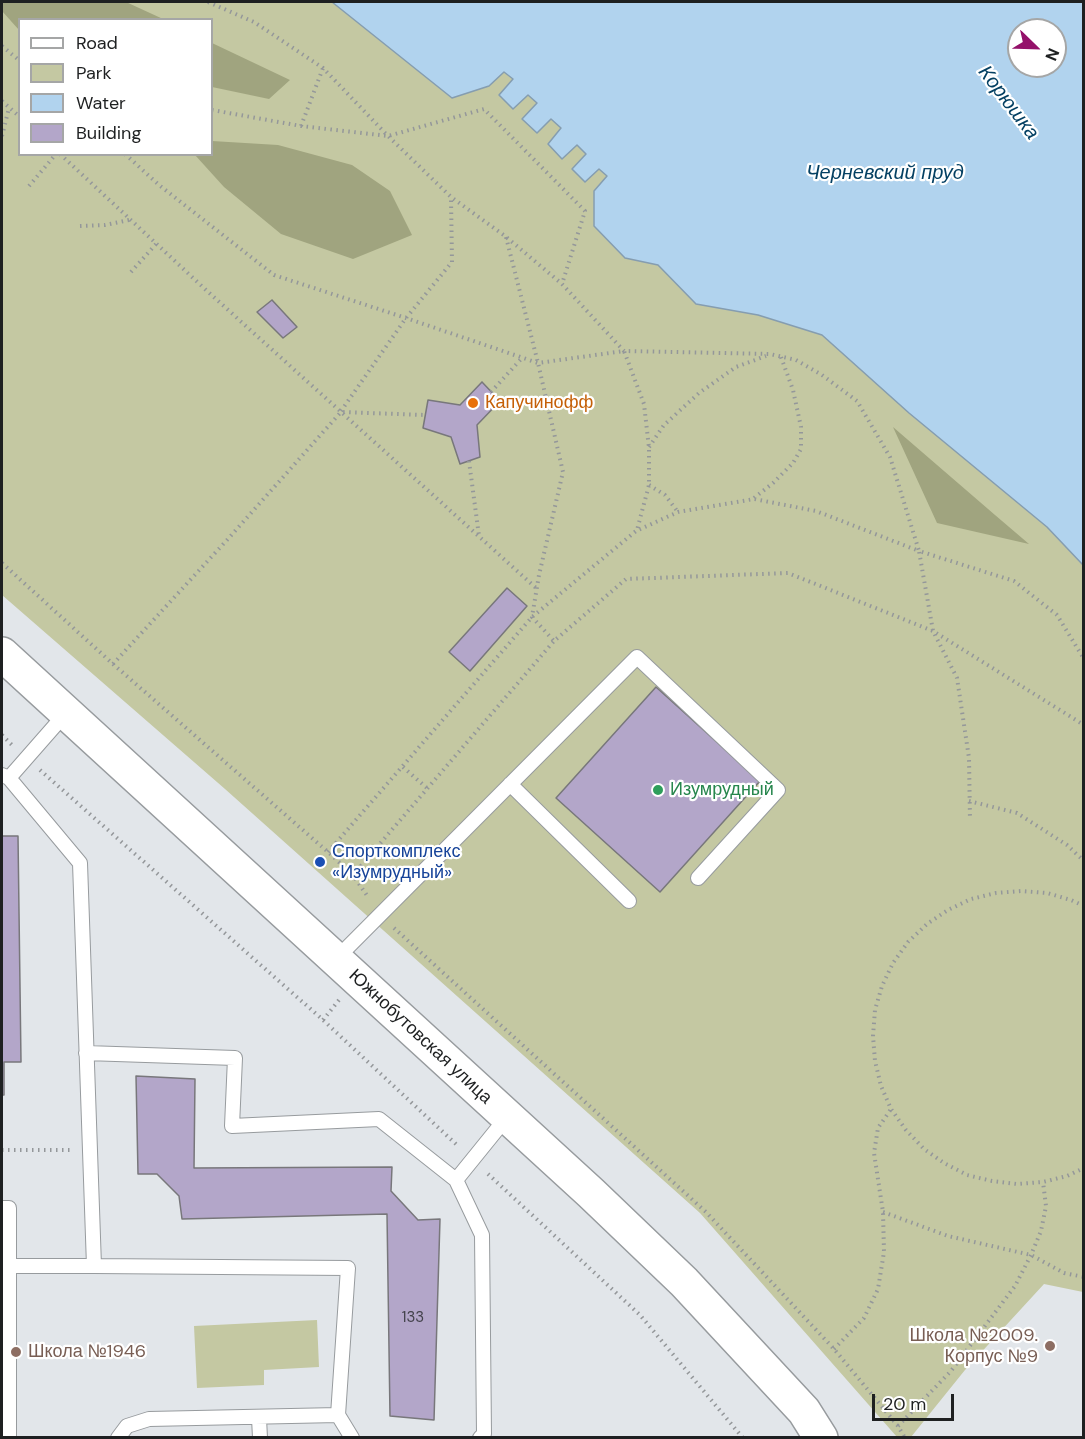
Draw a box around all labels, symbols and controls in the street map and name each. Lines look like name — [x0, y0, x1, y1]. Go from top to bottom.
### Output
legend — [18, 18, 213, 156]
north arrow — [1007, 18, 1067, 78]
text: Road — [76, 31, 118, 55]
text: N — [1040, 45, 1064, 64]
text: Park — [76, 61, 112, 85]
water label: Корюшка — [972, 61, 1044, 145]
text: Water — [76, 91, 126, 115]
text: Building — [76, 121, 141, 145]
water label: Черневский пруд — [806, 162, 964, 186]
place label: Капучинофф — [485, 392, 593, 414]
marker: Капучинофф — [466, 396, 480, 410]
place label: Изумрудный — [670, 779, 774, 801]
marker: Изумрудный — [651, 783, 665, 797]
place label: Спорткомплекс «Изумрудный» — [332, 841, 460, 884]
marker: Спорткомплекс «Изумрудный» — [313, 855, 327, 869]
street label: Южнобутовская улица — [344, 965, 496, 1109]
house number: 133 — [402, 1309, 424, 1327]
place label: Школа №2009. Корпус №9 — [910, 1325, 1038, 1368]
marker: Школа №2009. Корпус №9 — [1043, 1339, 1057, 1353]
place label: Школа №1946 — [28, 1341, 146, 1363]
marker: Школа №1946 — [9, 1345, 23, 1359]
scale bar — [875, 1382, 958, 1420]
text: 20 m — [883, 1392, 926, 1416]

